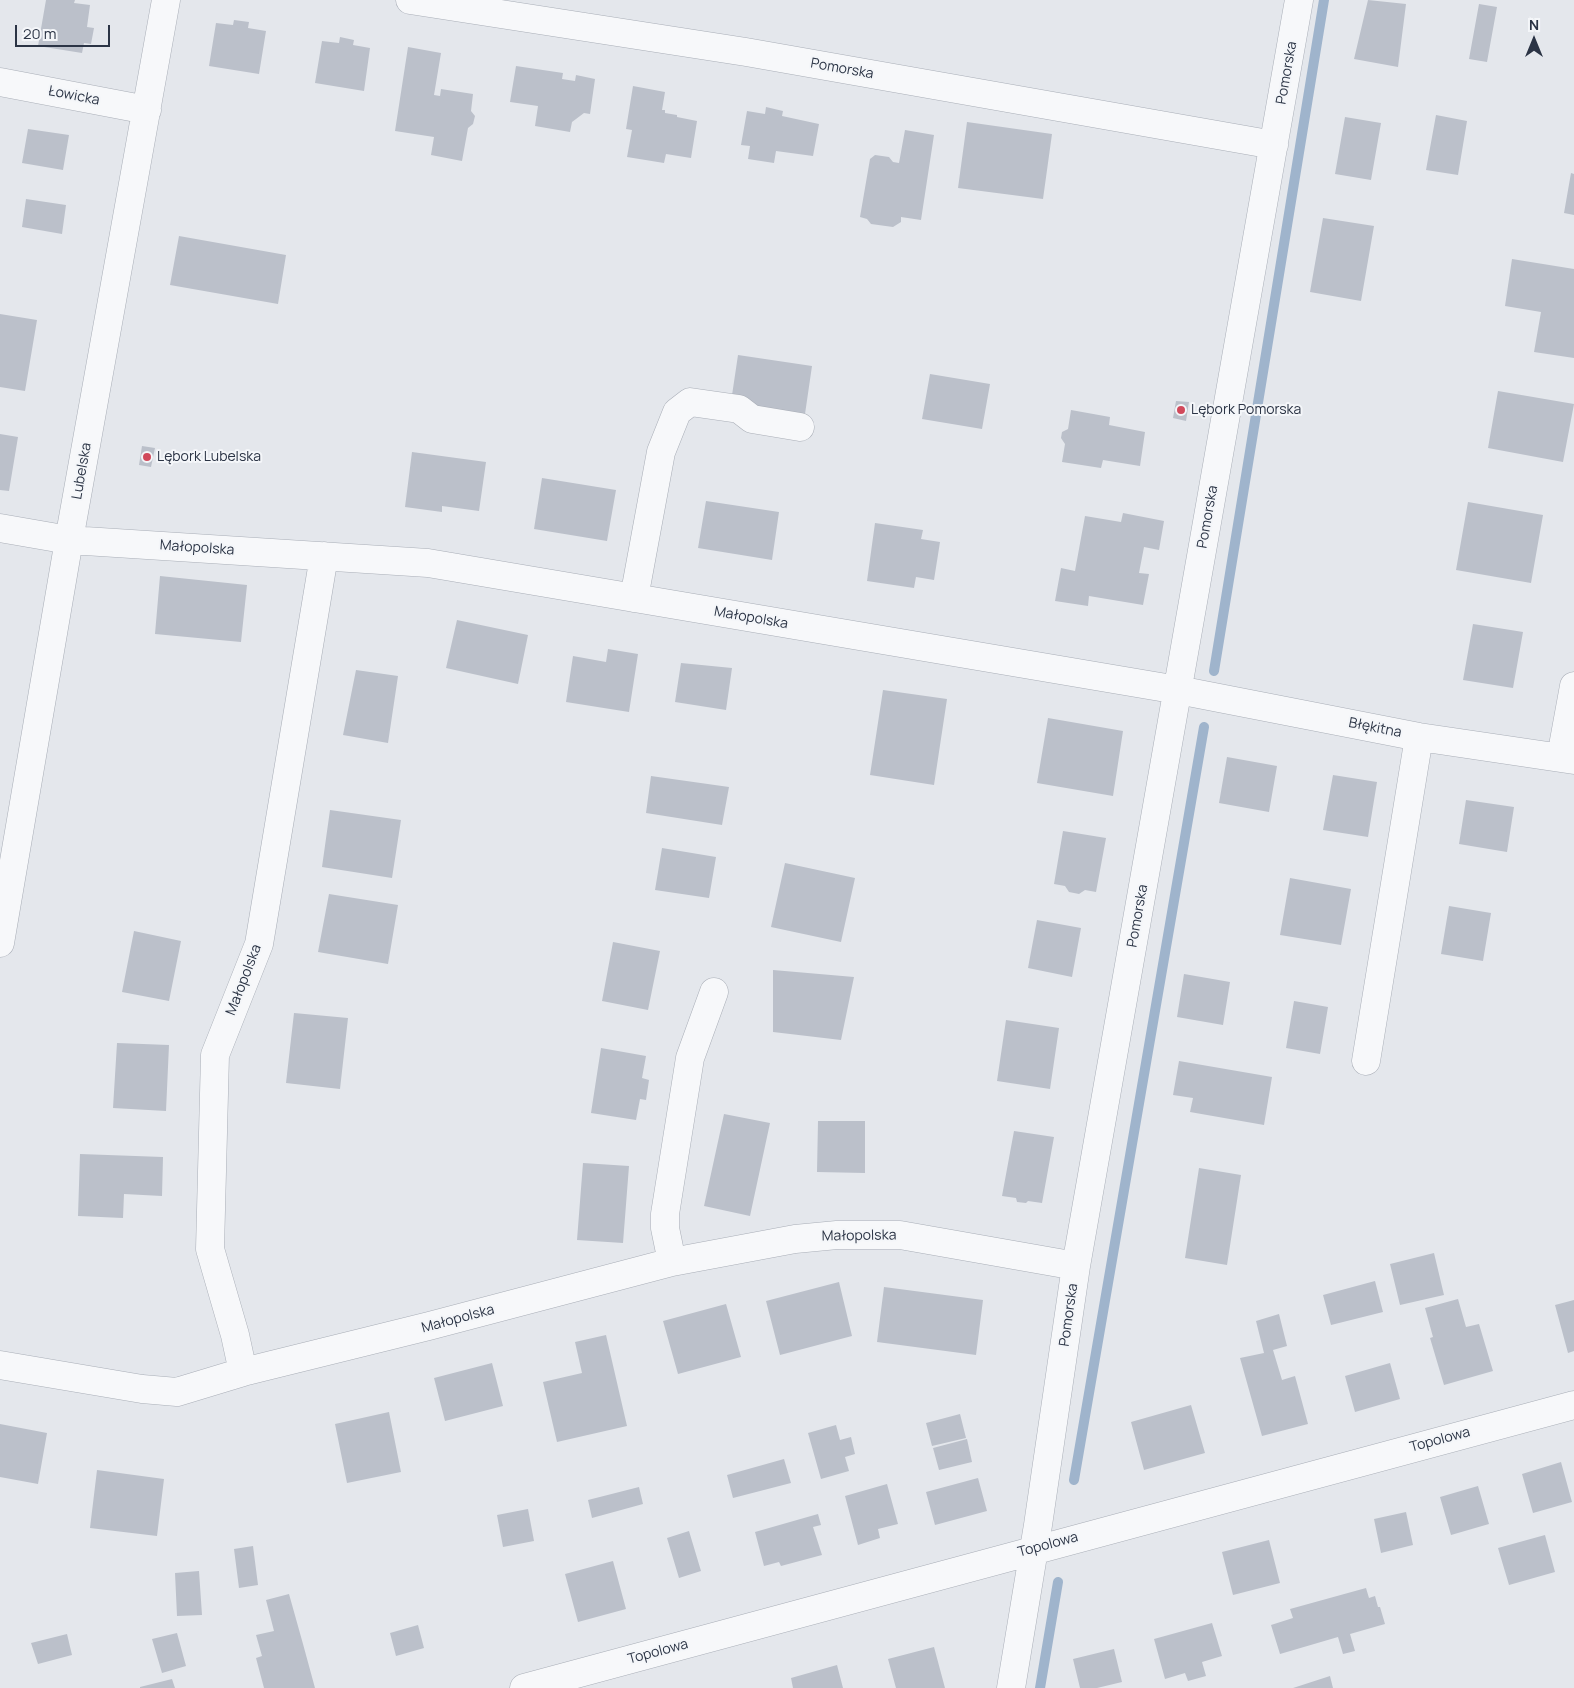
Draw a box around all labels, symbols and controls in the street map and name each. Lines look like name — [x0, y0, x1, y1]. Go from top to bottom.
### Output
scale bar — [18, 15, 112, 47]
north arrow — [1509, 15, 1559, 65]
text: N — [1529, 15, 1539, 34]
text: 20 m — [23, 23, 56, 44]
street label: Pomorska — [1273, 40, 1301, 106]
street label: Pomorska — [809, 55, 875, 83]
street label: Łowicka — [47, 83, 101, 109]
place label: Lębork Pomorska — [1191, 402, 1301, 418]
marker: Lębork Pomorska — [1175, 404, 1187, 416]
street label: Lubelska — [69, 441, 95, 501]
place label: Lębork Lubelska — [157, 449, 261, 465]
marker: Lębork Lubelska — [141, 451, 153, 463]
street label: Pomorska — [1194, 484, 1222, 550]
street label: Małopolska — [159, 537, 235, 559]
street label: Małopolska — [713, 603, 789, 633]
street label: Błękitna — [1347, 715, 1403, 741]
street label: Pomorska — [1124, 883, 1152, 949]
street label: Małopolska — [223, 942, 265, 1018]
street label: Małopolska — [822, 1227, 896, 1245]
street label: Pomorska — [1056, 1282, 1082, 1348]
street label: Małopolska — [420, 1301, 496, 1337]
street label: Topolowa — [1408, 1424, 1472, 1456]
street label: Topolowa — [1016, 1529, 1080, 1561]
street label: Topolowa — [626, 1636, 690, 1668]

